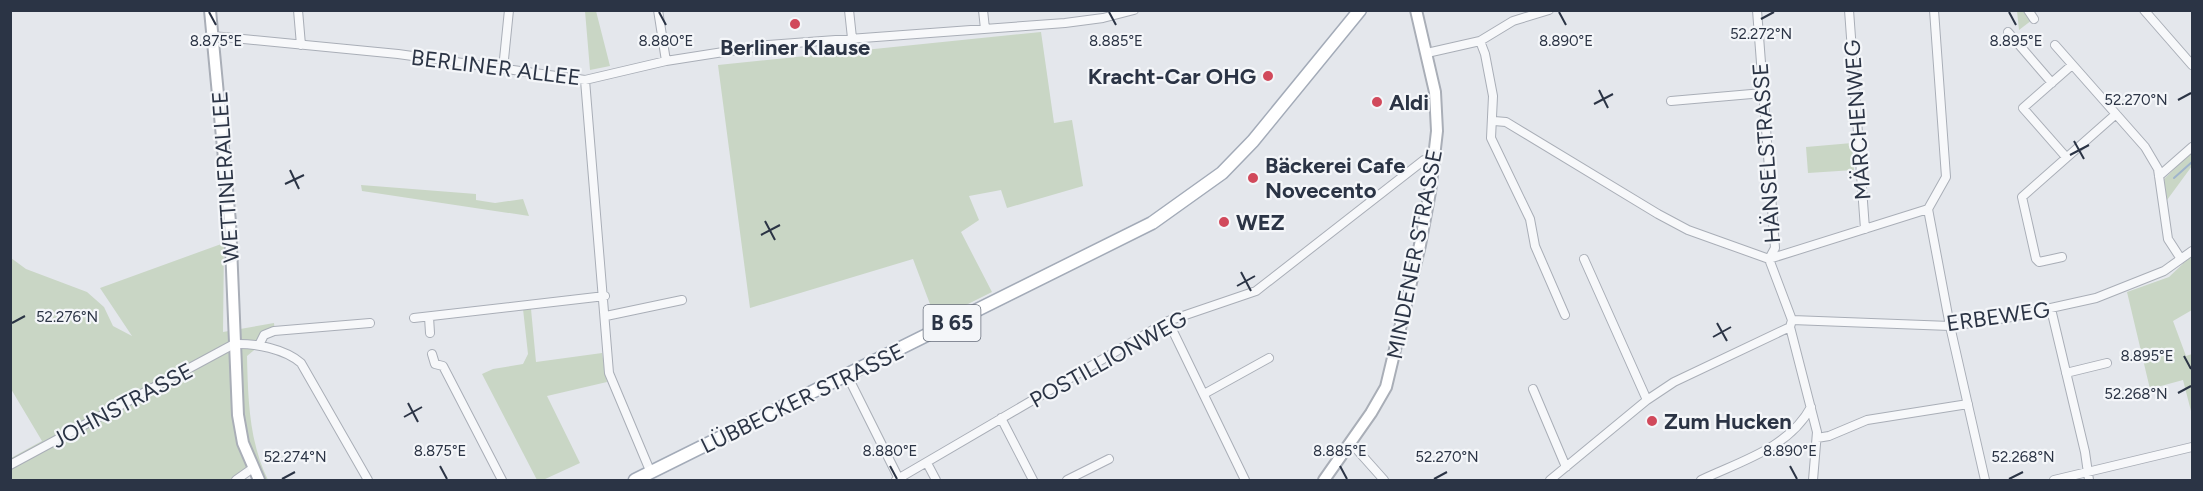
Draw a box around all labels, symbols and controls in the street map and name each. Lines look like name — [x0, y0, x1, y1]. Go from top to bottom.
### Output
marker: Berliner Klause — [788, 17, 802, 31]
text: 52.272°N — [1730, 25, 1792, 43]
text: 8.875°E — [190, 32, 242, 50]
text: 8.880°E — [639, 32, 693, 50]
text: 8.885°E — [1089, 32, 1143, 50]
text: 8.890°E — [1539, 32, 1593, 50]
text: 8.895°E — [1989, 32, 2043, 50]
place label: Berliner Klause — [720, 34, 870, 61]
street label: MÄRCHENWEG — [1838, 39, 1877, 201]
street label: BERLINER ALLEE — [410, 44, 582, 91]
street label: HÄNSELSTRASSE — [1747, 62, 1786, 244]
place label: Kracht-Car OHG — [1088, 63, 1256, 90]
marker: Kracht-Car OHG — [1261, 69, 1275, 83]
place label: Aldi — [1389, 89, 1429, 116]
street label: WETTINERALLEE — [206, 90, 245, 264]
text: 52.270°N — [2104, 91, 2168, 109]
marker: Aldi — [1370, 95, 1384, 109]
street label: MINDENER STRASSE — [1381, 147, 1448, 361]
place label: Bäckerei Cafe Novecento — [1265, 152, 1405, 204]
marker: Bäckerei Cafe Novecento — [1246, 171, 1260, 185]
place label: WEZ — [1236, 209, 1285, 236]
marker: WEZ — [1217, 215, 1231, 229]
street label: ERBEWEG — [1945, 296, 2052, 337]
road number: B 65 — [924, 305, 980, 341]
street label: POSTILLIONWEG — [1025, 305, 1191, 414]
text: 52.276°N — [36, 308, 98, 326]
street label: LÜBBECKER STRASSE — [696, 337, 908, 459]
text: 8.895°E — [2120, 347, 2174, 365]
street label: JOHNSTRASSE — [47, 357, 198, 454]
text: 52.268°N — [2104, 385, 2168, 403]
place label: Zum Hucken — [1664, 408, 1792, 435]
marker: Zum Hucken — [1645, 414, 1659, 428]
text: 8.875°E — [414, 442, 466, 460]
text: 8.880°E — [863, 442, 917, 460]
text: 8.885°E — [1313, 442, 1367, 460]
text: 8.890°E — [1763, 442, 1817, 460]
text: 52.274°N — [263, 448, 327, 466]
text: 52.270°N — [1415, 448, 1479, 466]
text: 52.268°N — [1991, 448, 2055, 466]

